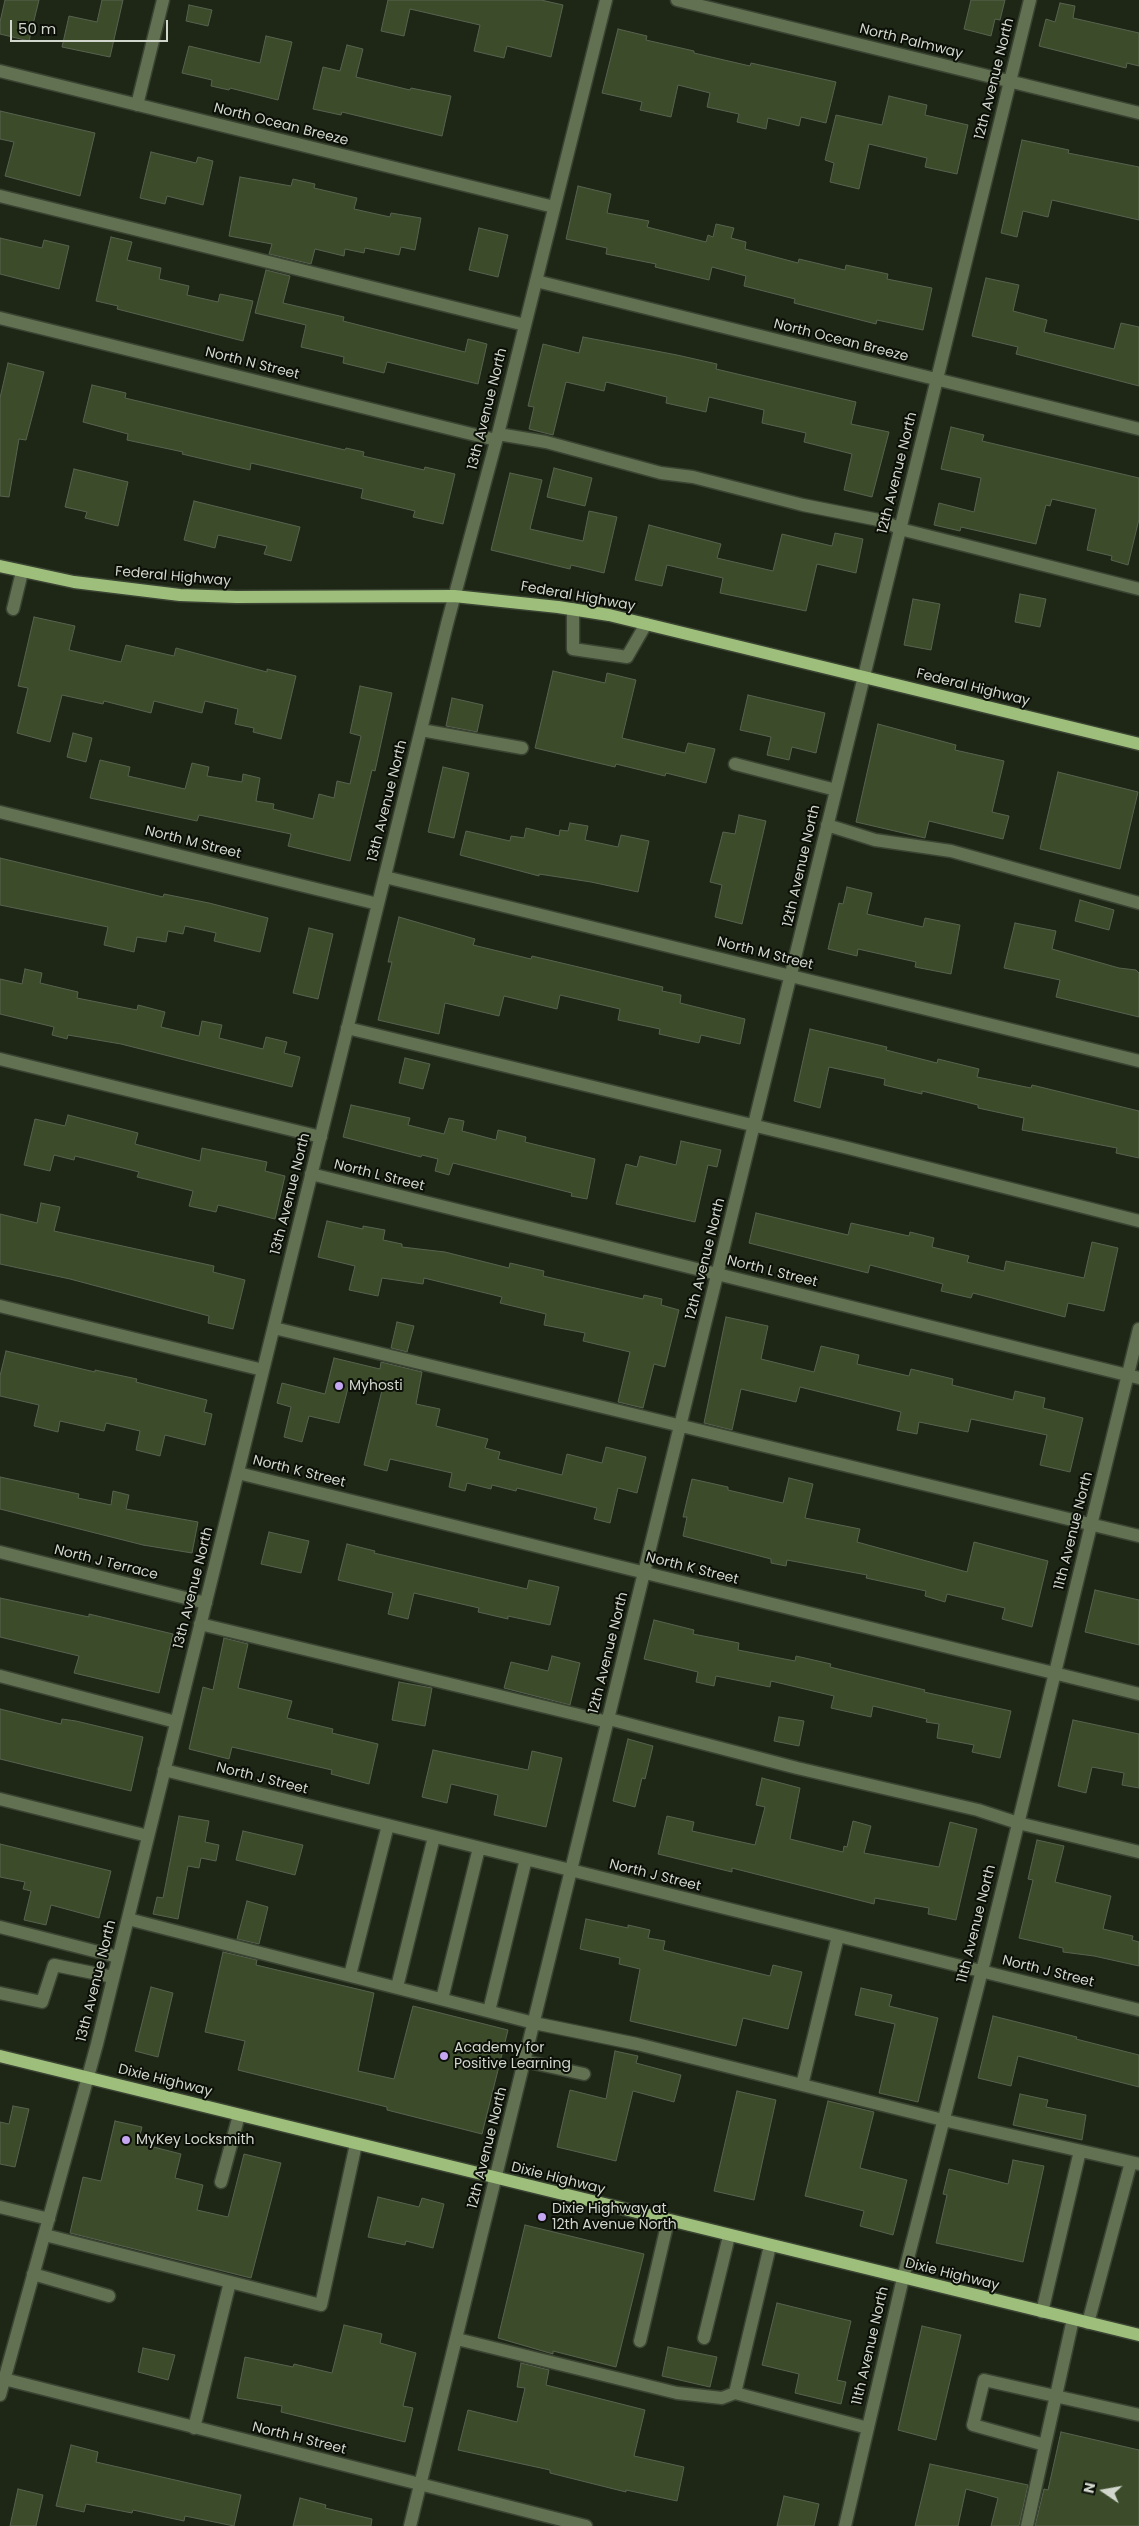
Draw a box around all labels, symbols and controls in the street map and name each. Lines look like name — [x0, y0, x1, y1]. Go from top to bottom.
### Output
scale bar — [12, 10, 170, 42]
street label: 12th Avenue North — [972, 16, 1018, 142]
text: 50 m — [18, 18, 56, 39]
street label: North Palmway — [858, 21, 964, 63]
street label: North Ocean Breeze — [212, 100, 350, 150]
street label: North Ocean Breeze — [772, 316, 910, 366]
street label: North N Street — [203, 344, 301, 384]
street label: 13th Avenue North — [465, 346, 511, 472]
street label: 12th Avenue North — [875, 410, 921, 536]
street label: Federal Highway — [114, 564, 232, 590]
street label: Federal Highway — [519, 579, 637, 615]
street label: Federal Highway — [915, 666, 1031, 710]
street label: 13th Avenue North — [365, 738, 411, 864]
street label: 12th Avenue North — [780, 803, 824, 929]
street label: North M Street — [143, 823, 243, 863]
street label: North M Street — [715, 934, 815, 974]
street label: 13th Avenue North — [268, 1131, 314, 1257]
street label: North L Street — [332, 1157, 426, 1195]
street label: 12th Avenue North — [683, 1196, 729, 1322]
street label: North L Street — [725, 1253, 819, 1291]
place label: Myhosti — [349, 1378, 403, 1394]
marker: Myhosti — [333, 1380, 345, 1392]
street label: North K Street — [251, 1452, 347, 1492]
street label: 11th Avenue North — [1051, 1470, 1097, 1592]
street label: 13th Avenue North — [171, 1525, 217, 1651]
street label: North J Terrace — [52, 1542, 160, 1584]
street label: North K Street — [644, 1549, 740, 1589]
street label: 12th Avenue North — [586, 1590, 632, 1716]
street label: North J Street — [214, 1759, 310, 1799]
street label: North J Street — [607, 1856, 703, 1896]
street label: 11th Avenue North — [954, 1863, 1000, 1985]
street label: 13th Avenue North — [74, 1918, 120, 2044]
street label: North J Street — [1000, 1952, 1096, 1992]
place label: Academy for Positive Learning — [454, 2040, 571, 2072]
marker: Academy for Positive Learning — [438, 2050, 450, 2062]
street label: Dixie Highway — [116, 2061, 214, 2101]
street label: 12th Avenue North — [465, 2085, 511, 2211]
place label: MyKey Locksmith — [136, 2132, 255, 2148]
marker: MyKey Locksmith — [120, 2134, 132, 2146]
street label: Dixie Highway — [509, 2159, 607, 2199]
place label: Dixie Highway at 12th Avenue North — [552, 2201, 677, 2234]
marker: Dixie Highway at 12th Avenue North — [536, 2211, 548, 2223]
street label: Dixie Highway — [903, 2255, 1001, 2295]
street label: 11th Avenue North — [849, 2285, 893, 2407]
street label: North H Street — [250, 2419, 348, 2459]
north arrow — [1079, 2466, 1129, 2516]
text: N — [1078, 2481, 1100, 2495]

